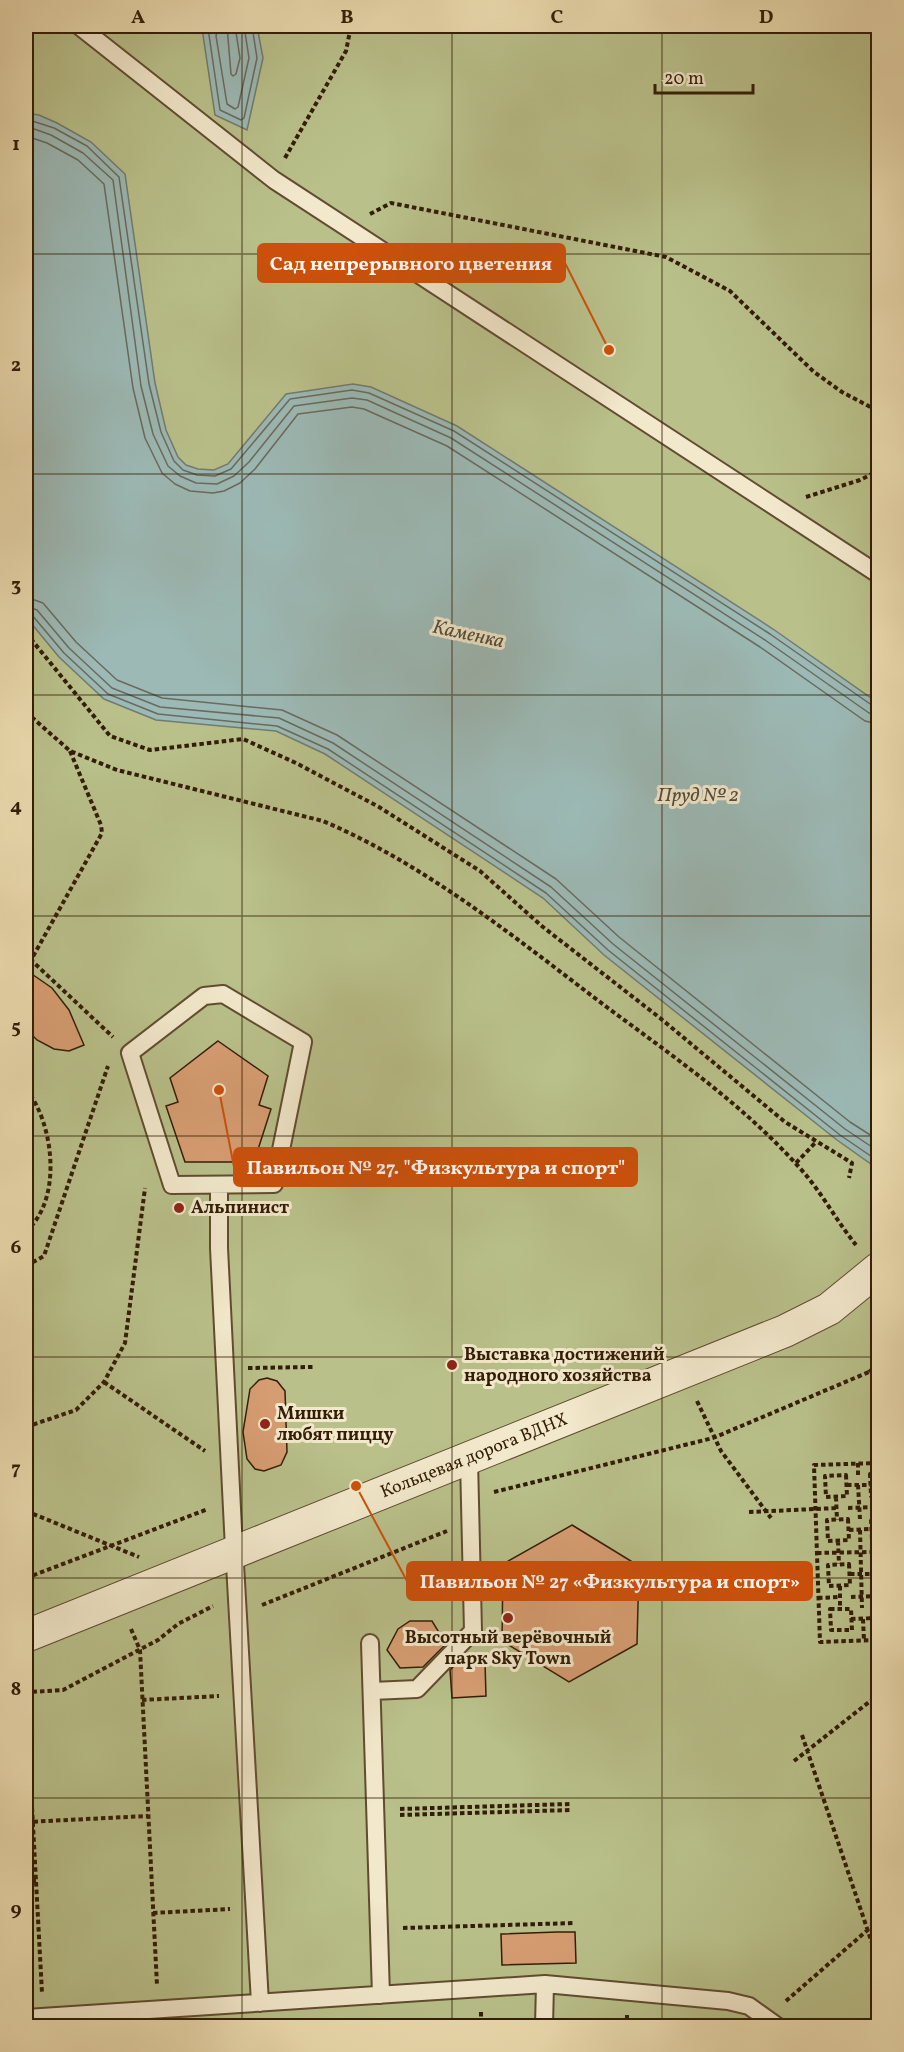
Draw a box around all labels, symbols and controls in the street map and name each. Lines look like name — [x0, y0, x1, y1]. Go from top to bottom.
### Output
text: A — [131, 4, 145, 32]
text: B — [340, 4, 354, 32]
text: C — [551, 4, 564, 32]
text: D — [759, 4, 773, 32]
scale bar — [655, 57, 752, 95]
text: 20 m — [664, 67, 704, 92]
text: 1 — [12, 131, 20, 159]
callout: Сад непрерывного цветения — [258, 244, 565, 282]
text: Сад непрерывного цветения — [270, 251, 552, 279]
text: 2 — [11, 352, 21, 380]
text: 3 — [11, 572, 21, 600]
water label: Каменка — [430, 614, 506, 656]
water label: Пруд № 2 — [657, 782, 739, 810]
text: 4 — [10, 793, 22, 821]
text: 5 — [11, 1014, 21, 1042]
callout: Павильон № 27. "Физкультура и спорт" — [234, 1148, 637, 1186]
text: Павильон № 27. "Физкультура и спорт" — [247, 1155, 625, 1183]
place label: Альпинист — [191, 1196, 289, 1221]
marker: Альпинист — [172, 1201, 186, 1215]
text: 6 — [11, 1234, 22, 1262]
place label: Выставка достижений народного хозяйства — [464, 1343, 665, 1389]
marker: Выставка достижений народного хозяйства — [445, 1358, 459, 1372]
place label: Мишки любят пиццу — [277, 1402, 394, 1448]
street label: Кольцевая дорога ВДНХ — [377, 1407, 572, 1505]
marker: Мишки любят пиццу — [258, 1417, 272, 1431]
text: 7 — [11, 1455, 21, 1483]
callout: Павильон № 27 «Физкультура и спорт» — [407, 1562, 812, 1600]
text: Павильон № 27 «Физкультура и спорт» — [420, 1569, 800, 1597]
marker: Высотный верёвочный парк Sky Town — [501, 1611, 515, 1625]
place label: Высотный верёвочный парк Sky Town — [405, 1626, 611, 1672]
text: 8 — [11, 1676, 21, 1704]
text: 9 — [10, 1896, 22, 1924]

